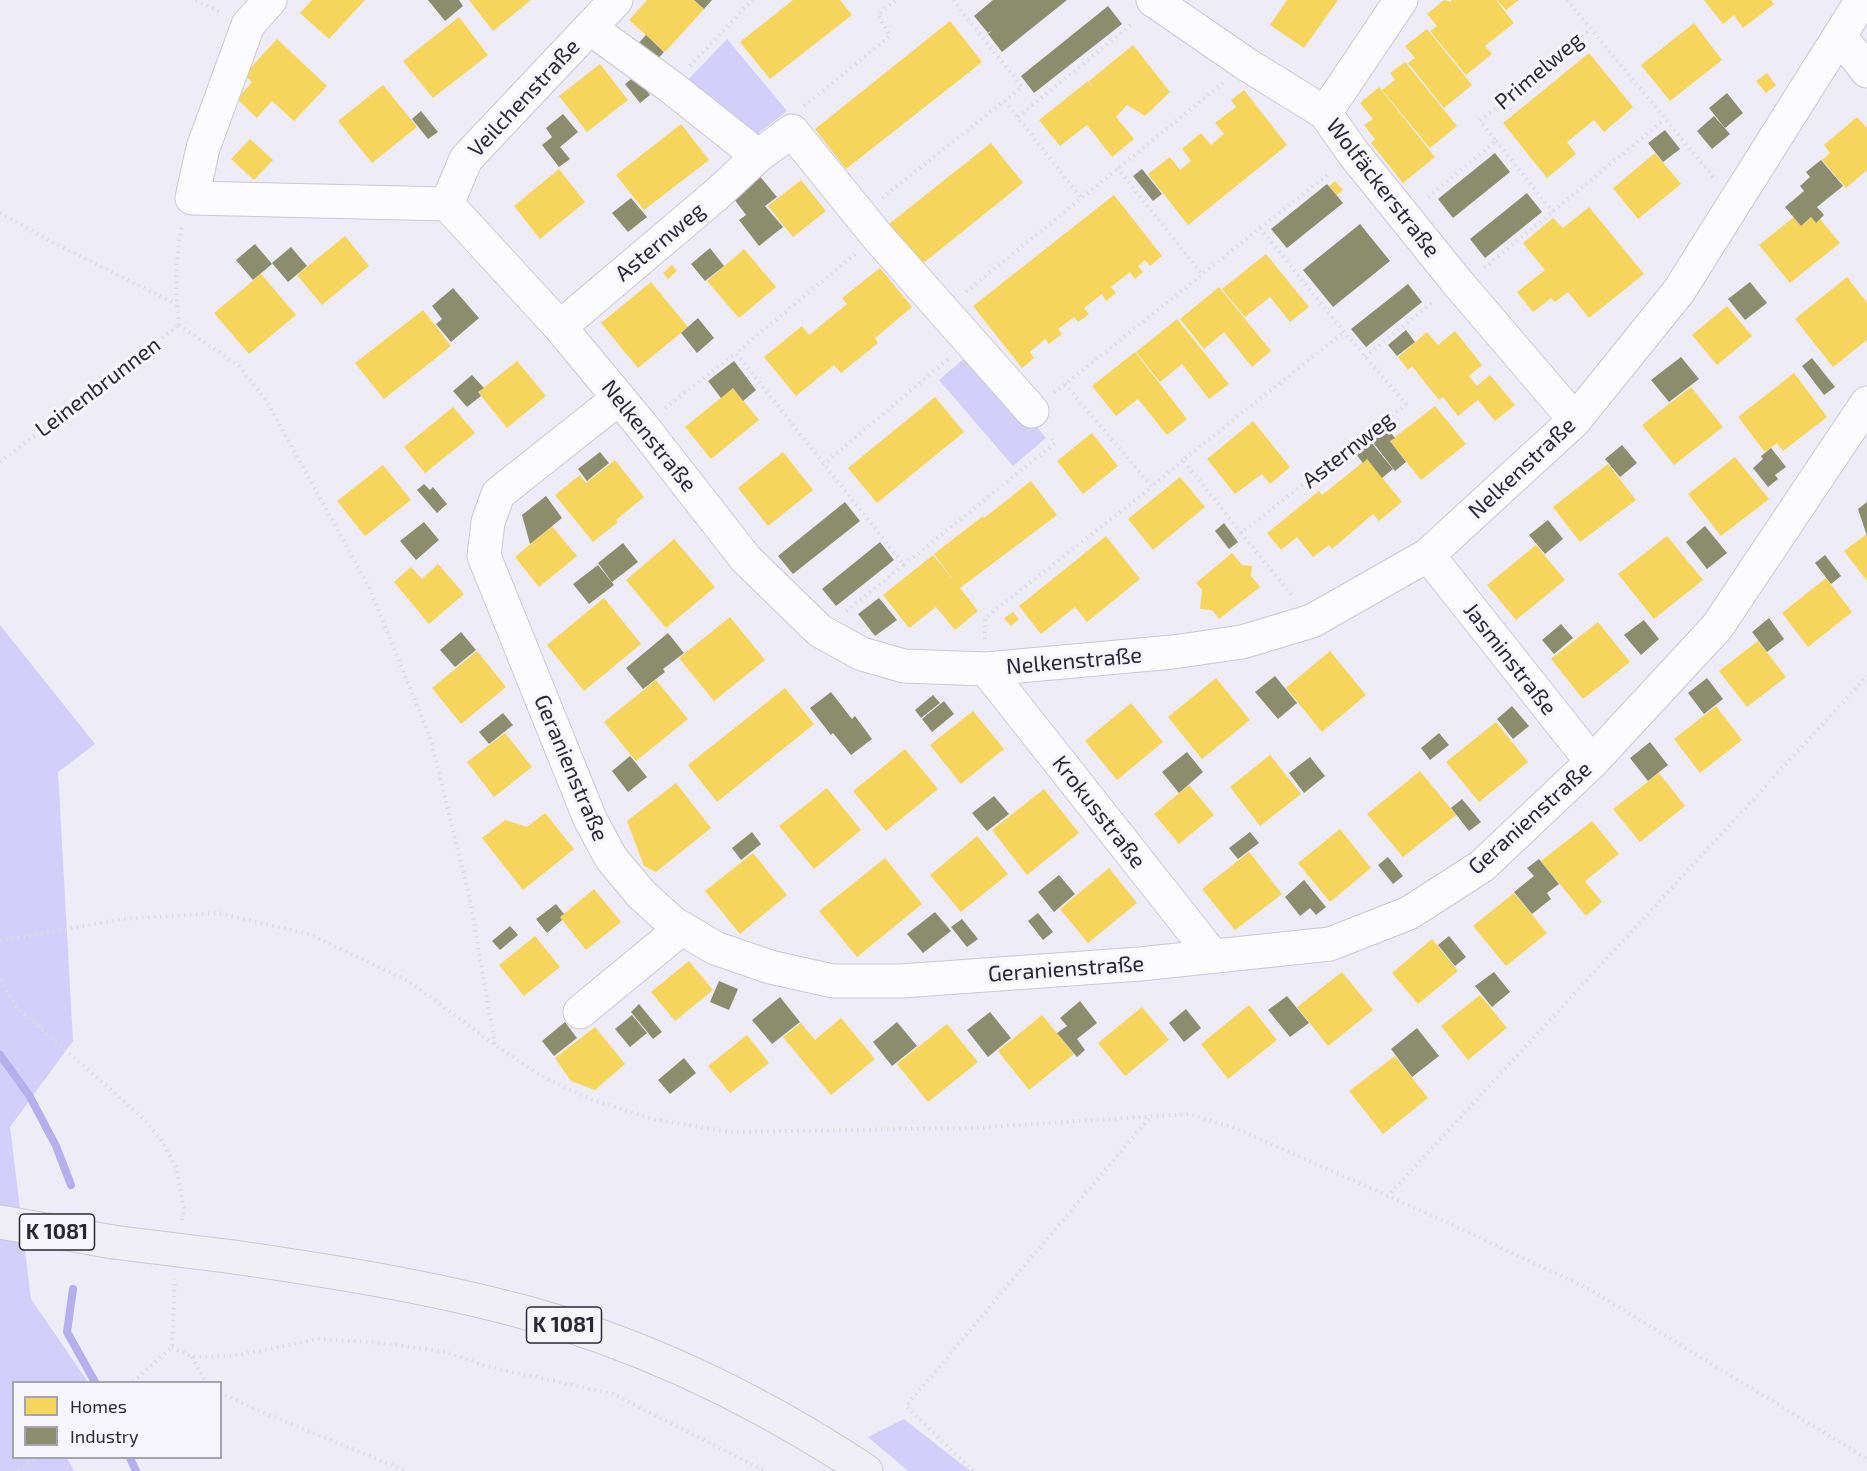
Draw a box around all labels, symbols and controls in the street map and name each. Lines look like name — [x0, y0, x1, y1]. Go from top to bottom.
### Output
street label: Primelweg — [1490, 27, 1588, 115]
street label: Veilchenstraße — [463, 34, 585, 162]
street label: Wolfäckerstraße — [1321, 113, 1445, 263]
street label: Asternweg — [610, 197, 710, 287]
street label: Leinenbrunnen — [30, 331, 166, 443]
street label: Nelkenstraße — [596, 375, 702, 497]
street label: Asternweg — [1297, 406, 1399, 494]
street label: Nelkenstraße — [1463, 412, 1581, 524]
street label: Jasminstraße — [1458, 598, 1562, 720]
street label: Nelkenstraße — [1005, 642, 1143, 680]
street label: Geranienstraße — [528, 691, 614, 845]
street label: Krokusstraße — [1047, 750, 1151, 874]
street label: Geranienstraße — [1463, 756, 1597, 880]
street label: Geranienstraße — [987, 950, 1145, 988]
road number: K 1081 — [20, 1214, 94, 1250]
road number: K 1081 — [526, 1307, 602, 1343]
legend — [12, 1381, 222, 1459]
text: Homes — [70, 1395, 127, 1417]
text: Industry — [70, 1425, 139, 1447]

